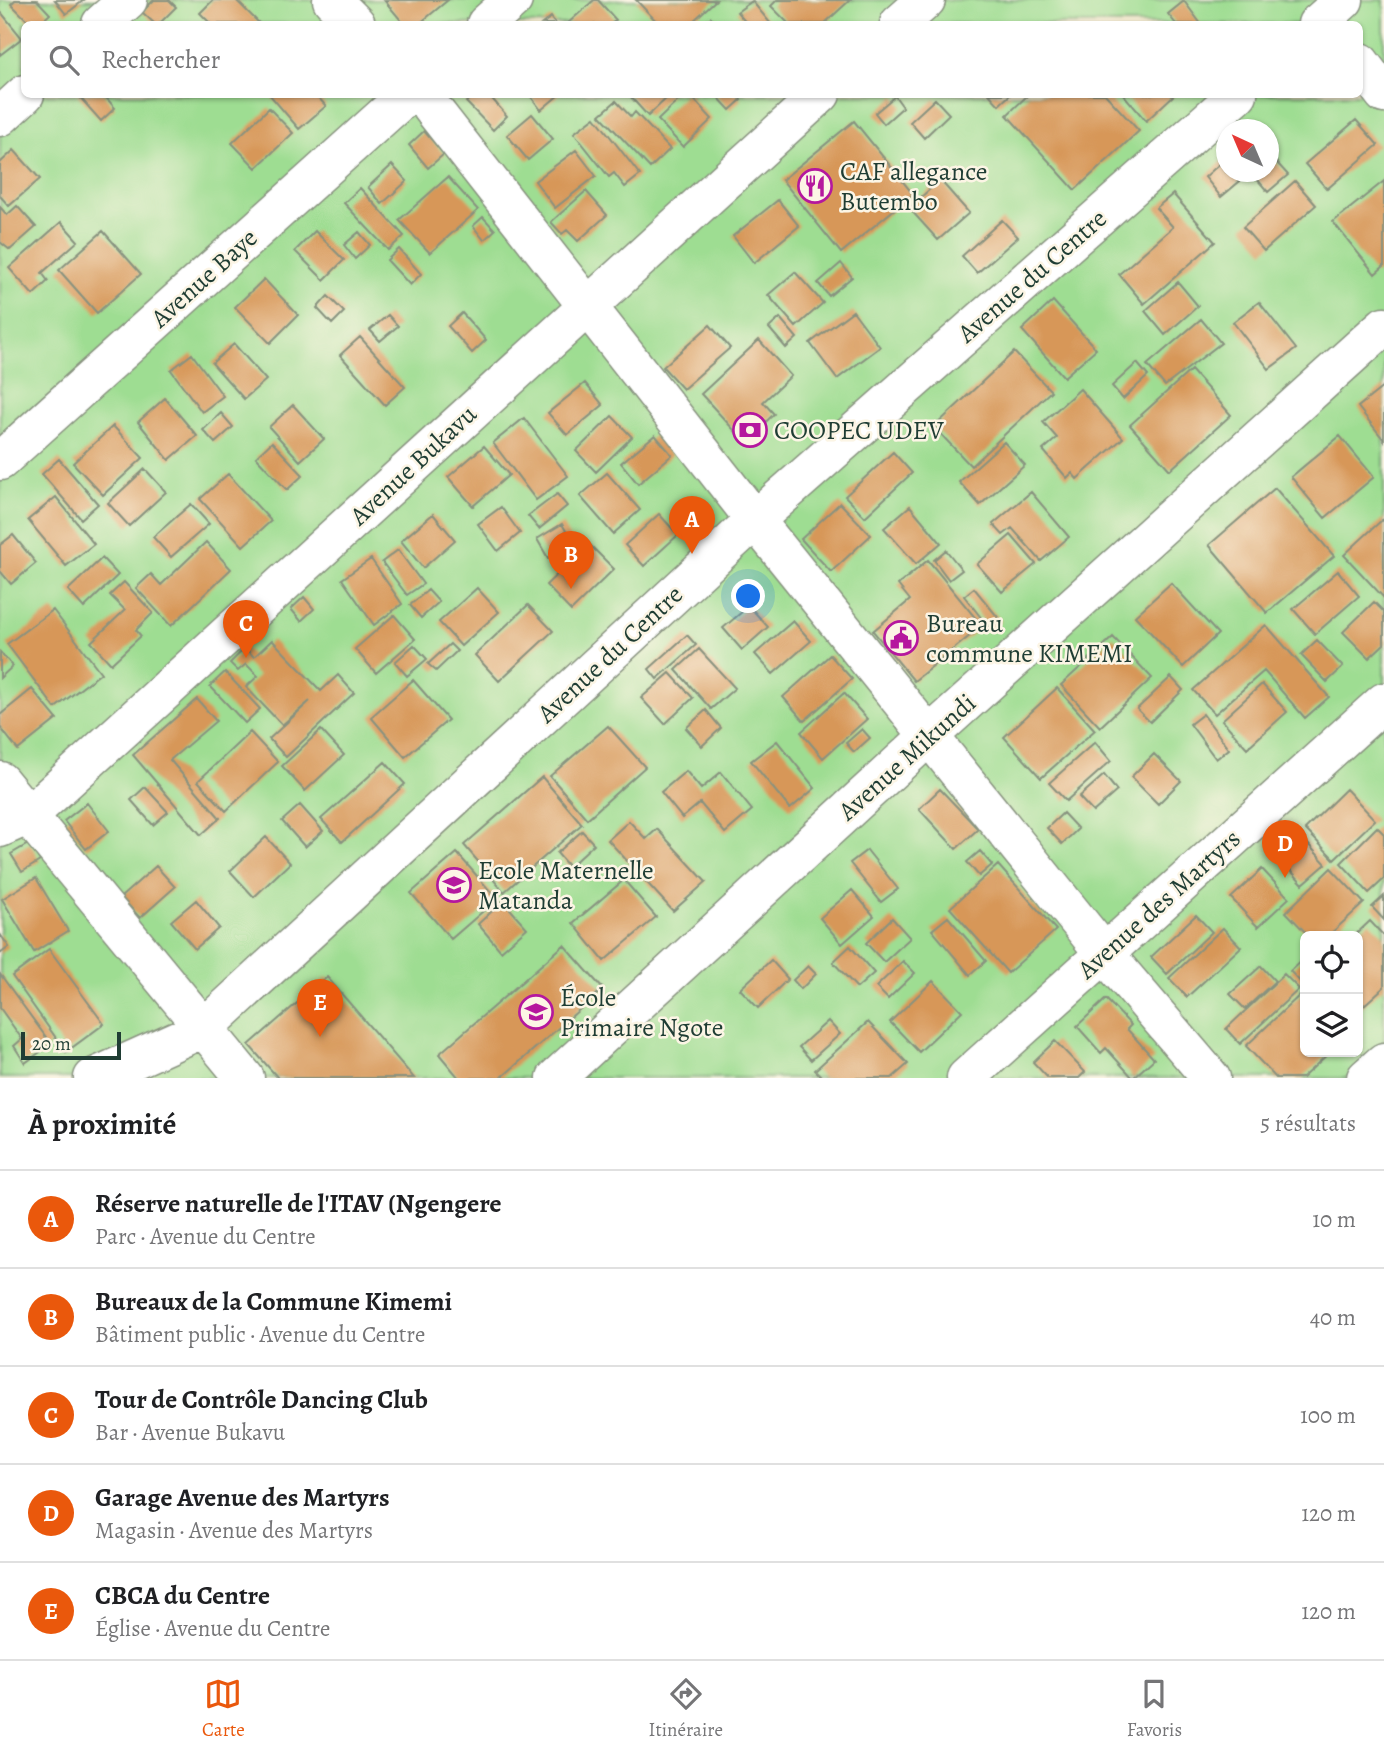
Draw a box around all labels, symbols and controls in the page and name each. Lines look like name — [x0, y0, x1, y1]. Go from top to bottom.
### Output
search box — [21, 21, 1363, 98]
icon: search — [45, 41, 83, 79]
text: Rechercher — [101, 42, 221, 77]
north arrow — [1216, 119, 1279, 182]
place label: CAF allegance Butembo — [840, 154, 987, 219]
restaurant icon: CAF allegance Butembo — [796, 167, 834, 205]
street label: Avenue du Centre — [949, 201, 1114, 351]
street label: Avenue Baye — [142, 221, 265, 336]
street label: Avenue Bukavu — [341, 396, 485, 534]
bank icon: COOPEC UDEV — [731, 411, 769, 449]
place label: COOPEC UDEV — [774, 413, 944, 448]
pin: A — [669, 496, 715, 554]
pin: B — [548, 531, 594, 589]
street label: Avenue du Centre — [529, 577, 690, 731]
your location — [731, 579, 765, 613]
pin: C — [223, 600, 269, 658]
place label: Bureau commune KIMEMI — [926, 606, 1132, 671]
public building icon: Bureau commune KIMEMI — [882, 619, 920, 657]
street label: Avenue Mikundi — [830, 686, 983, 829]
pin: D — [1262, 820, 1308, 878]
street label: Avenue des Martyrs — [1069, 821, 1248, 987]
place label: Ecole Maternelle Matanda — [478, 853, 654, 918]
school or university icon: Ecole Maternelle Matanda — [435, 866, 473, 904]
map controls — [1300, 931, 1363, 1057]
button: locate — [1300, 931, 1363, 994]
pin: E — [297, 979, 343, 1037]
place label: École Primaire Ngote — [560, 980, 723, 1045]
school or university icon: École Primaire Ngote — [517, 993, 555, 1031]
button: layers — [1300, 994, 1363, 1057]
scale bar — [21, 1029, 121, 1061]
text: 20 m — [32, 1031, 71, 1057]
text: À proximité — [28, 1104, 176, 1144]
text: 5 résultats — [1260, 1108, 1356, 1139]
text: Réserve naturelle de l'ITAV (Ngengere — [95, 1186, 502, 1221]
text: A — [44, 1204, 58, 1235]
text: 10 m — [1312, 1204, 1356, 1235]
text: Parc · Avenue du Centre — [95, 1221, 316, 1252]
text: Bureaux de la Commune Kimemi — [95, 1284, 452, 1319]
text: B — [44, 1302, 58, 1333]
text: 40 m — [1310, 1302, 1356, 1333]
text: Bâtiment public · Avenue du Centre — [95, 1319, 425, 1350]
text: Tour de Contrôle Dancing Club — [95, 1382, 428, 1417]
text: C — [44, 1400, 58, 1431]
text: 100 m — [1300, 1400, 1356, 1431]
text: Bar · Avenue Bukavu — [95, 1417, 285, 1448]
text: Garage Avenue des Martyrs — [95, 1480, 390, 1515]
text: D — [43, 1498, 59, 1529]
text: 120 m — [1301, 1498, 1356, 1529]
text: Magasin · Avenue des Martyrs — [95, 1515, 373, 1546]
text: CBCA du Centre — [95, 1578, 270, 1613]
text: E — [44, 1596, 58, 1627]
text: 120 m — [1301, 1596, 1356, 1627]
text: Église · Avenue du Centre — [95, 1613, 330, 1644]
tab: Carte — [202, 1675, 245, 1743]
tab: Itinéraire — [649, 1675, 723, 1743]
tab: Favoris — [1127, 1675, 1182, 1743]

